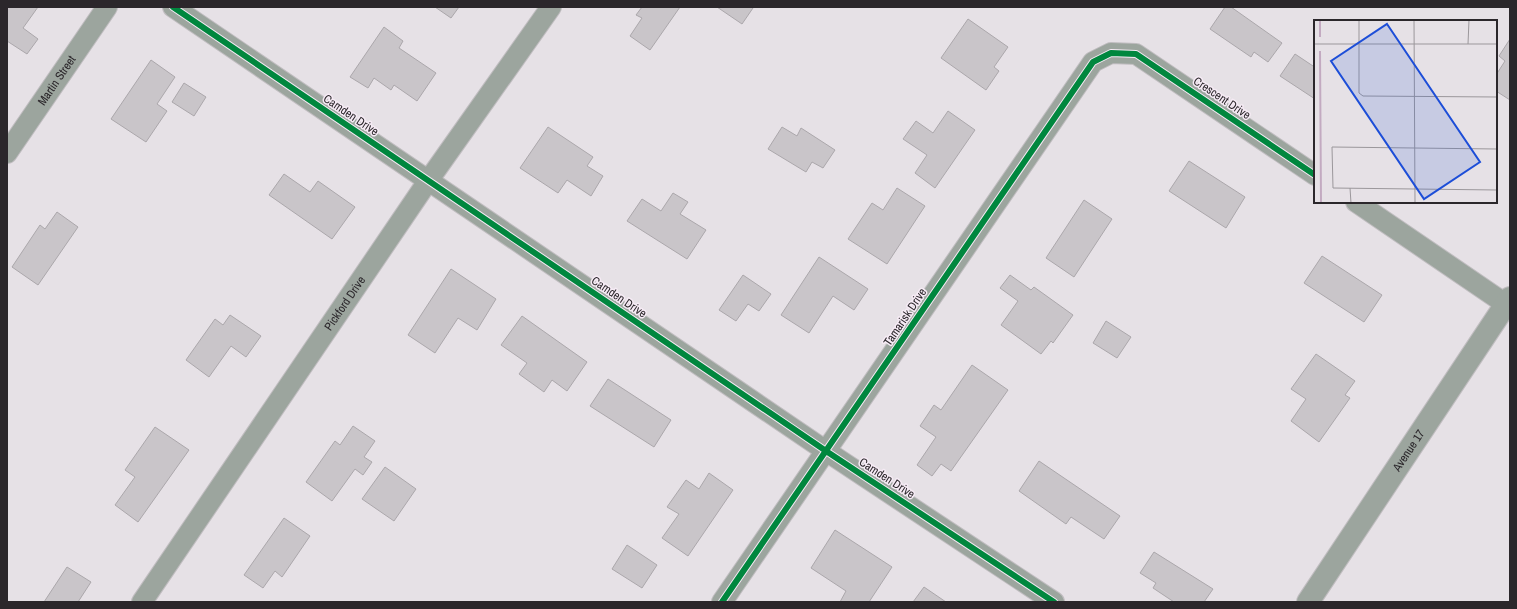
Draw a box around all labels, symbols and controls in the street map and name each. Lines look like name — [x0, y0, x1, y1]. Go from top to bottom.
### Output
inset map — [1314, 20, 1497, 203]
street label: Martin Street — [34, 52, 80, 108]
street label: Crescent Drive — [1190, 73, 1254, 123]
street label: Camden Drive — [320, 91, 382, 139]
street label: Pickford Drive — [321, 273, 369, 334]
street label: Camden Drive — [588, 273, 650, 321]
street label: Tamarisk Drive — [880, 285, 930, 349]
street label: Avenue 17 — [1389, 426, 1429, 475]
street label: Camden Drive — [856, 454, 918, 502]

